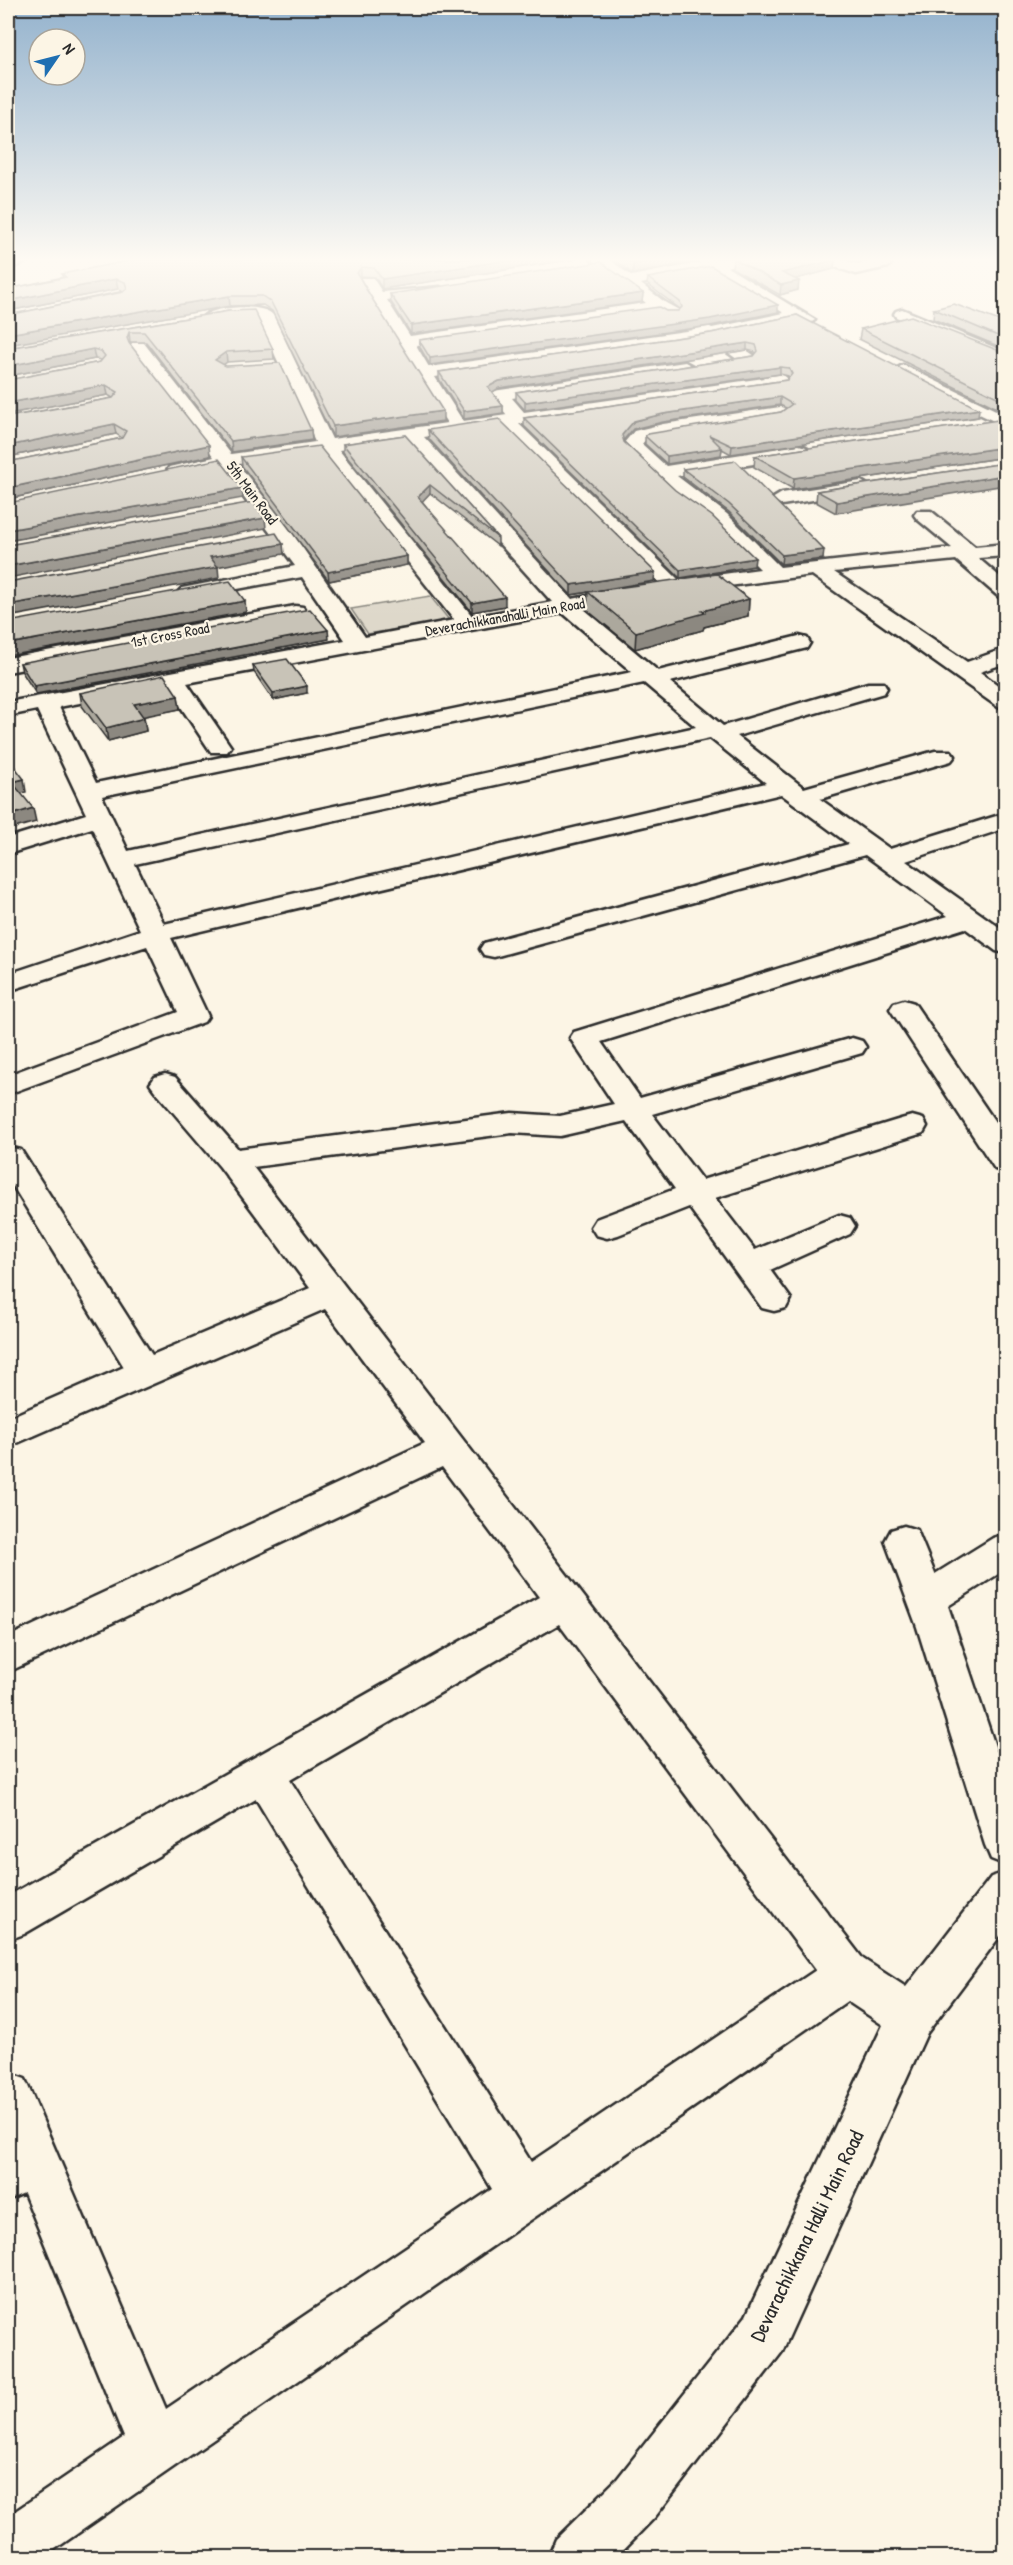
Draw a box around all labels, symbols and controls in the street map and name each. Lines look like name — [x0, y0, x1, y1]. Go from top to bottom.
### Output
north arrow — [27, 27, 87, 87]
text: N — [58, 39, 81, 59]
street label: 5th Main Road — [222, 457, 283, 529]
street label: Deverachikkanahalli Main Road — [423, 592, 586, 641]
street label: 1st Cross Road — [129, 617, 211, 652]
street label: Devarachikkana Halli Main Road — [743, 2125, 870, 2346]

